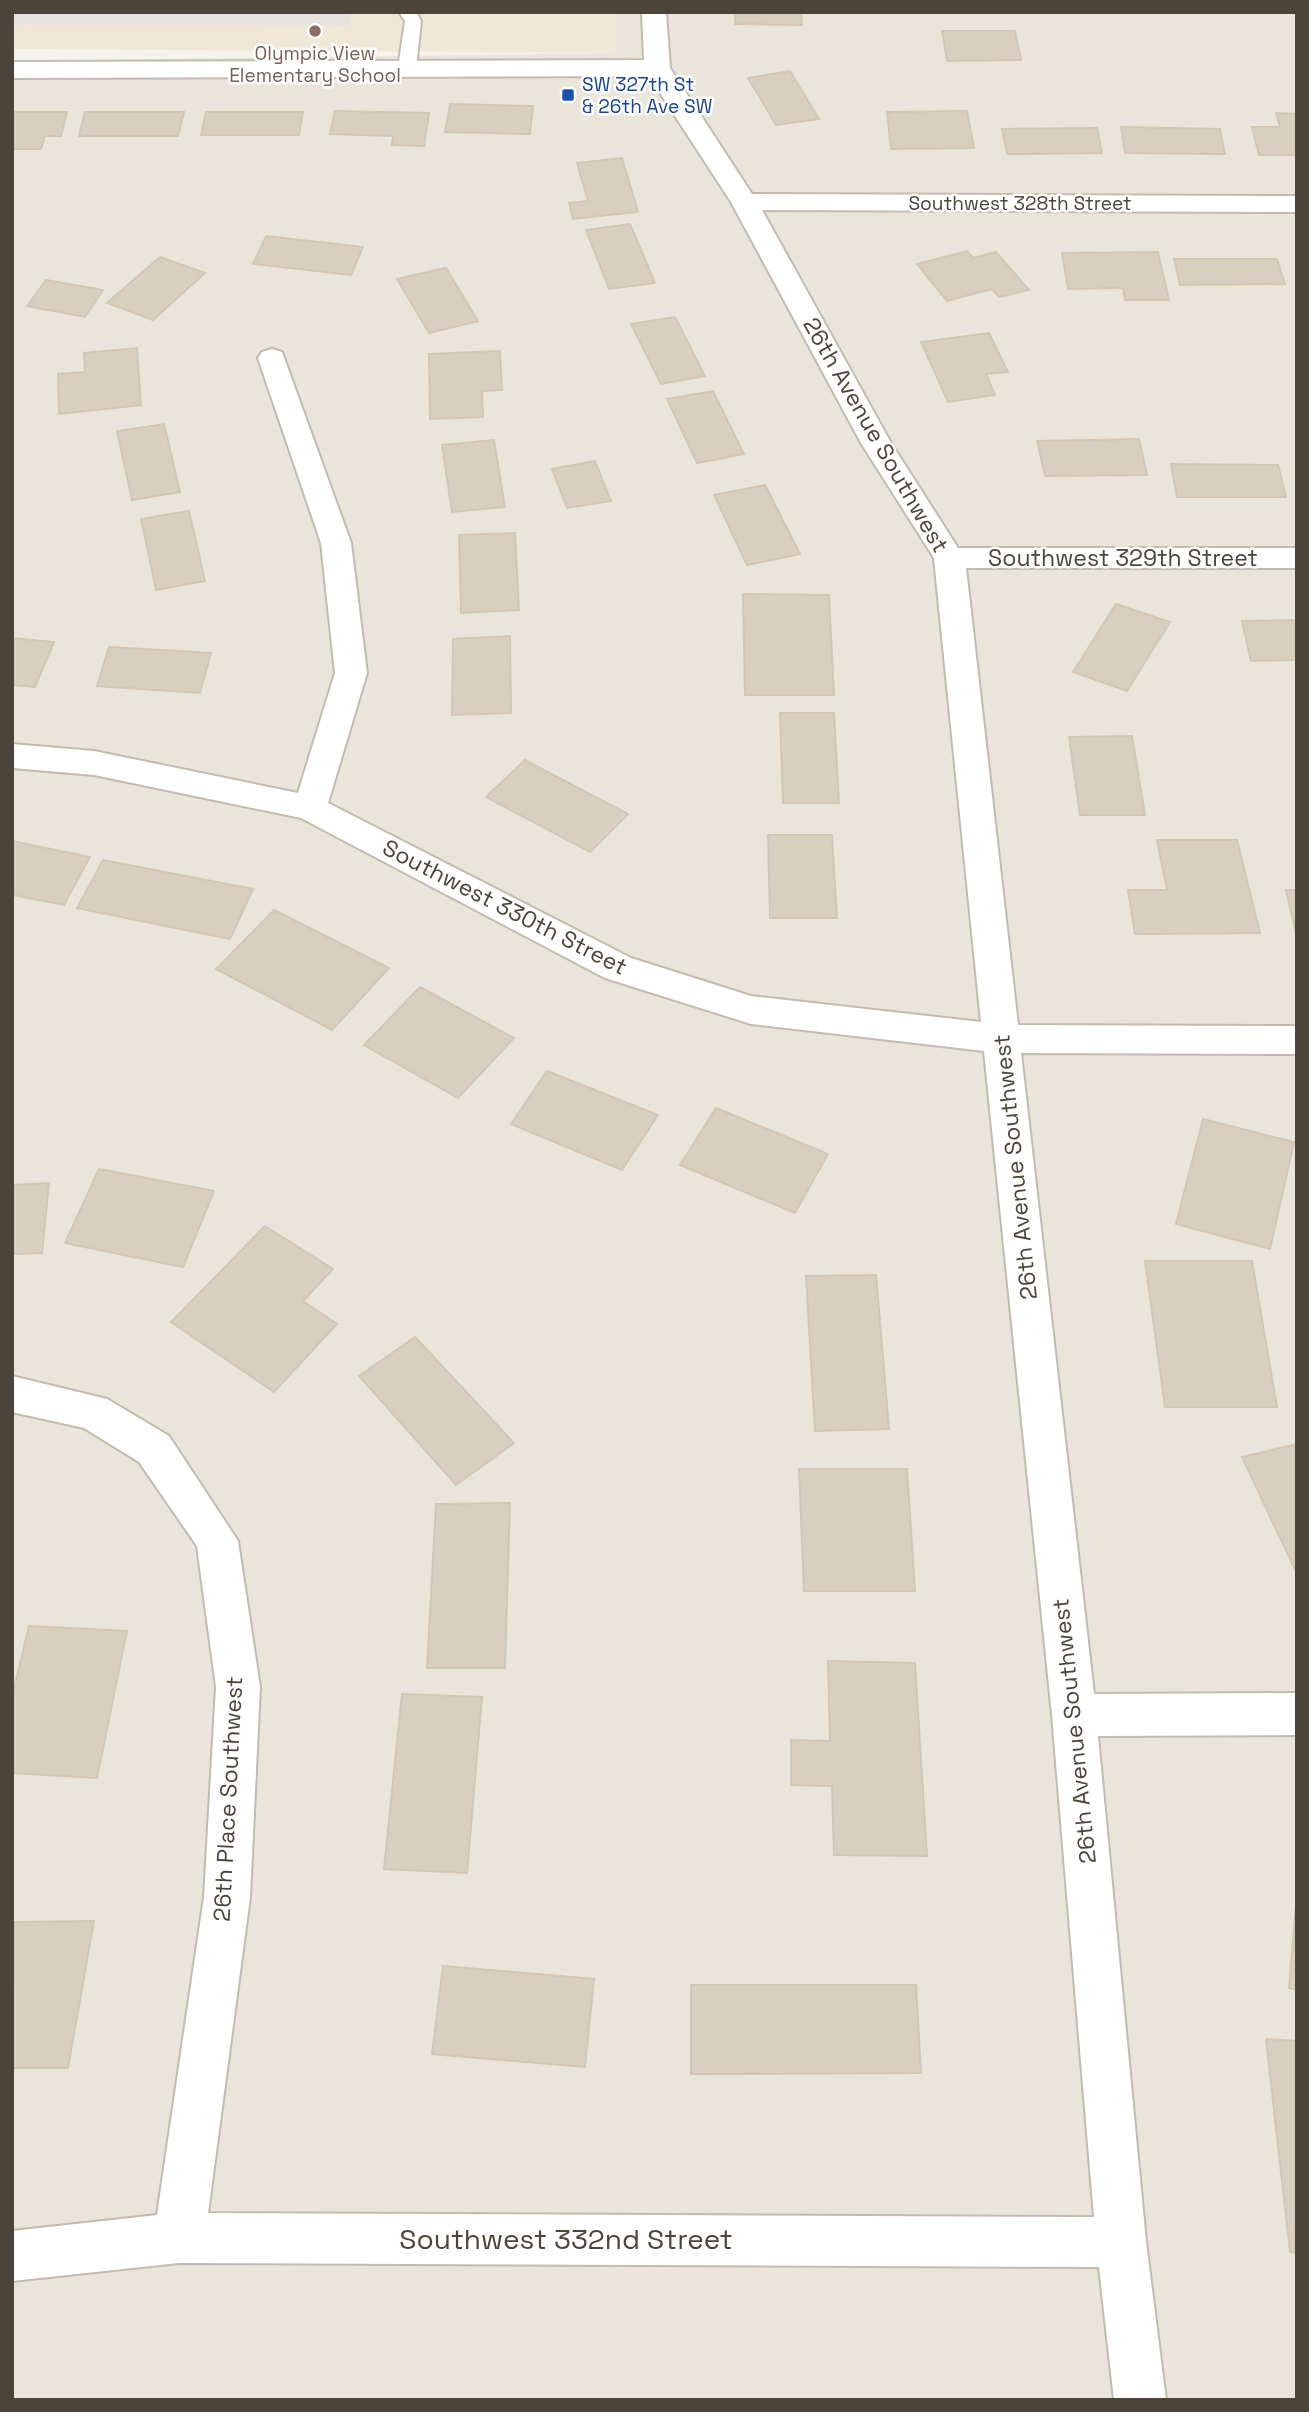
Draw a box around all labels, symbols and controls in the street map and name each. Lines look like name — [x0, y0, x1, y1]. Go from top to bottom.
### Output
marker: Olympic View Elementary School — [307, 23, 323, 39]
place label: Olympic View Elementary School — [229, 41, 401, 88]
place label: SW 327th St & 26th Ave SW — [582, 72, 712, 119]
marker: SW 327th St & 26th Ave SW — [560, 87, 576, 103]
street label: Southwest 328th Street — [908, 191, 1132, 216]
street label: 26th Avenue Southwest — [796, 312, 956, 558]
street label: Southwest 329th Street — [988, 543, 1258, 573]
street label: Southwest 330th Street — [378, 832, 632, 982]
street label: 26th Avenue Southwest — [986, 1033, 1044, 1301]
street label: 26th Avenue Southwest — [1045, 1597, 1103, 1865]
street label: 26th Place Southwest — [207, 1676, 249, 1922]
street label: Southwest 332nd Street — [399, 2221, 733, 2257]

